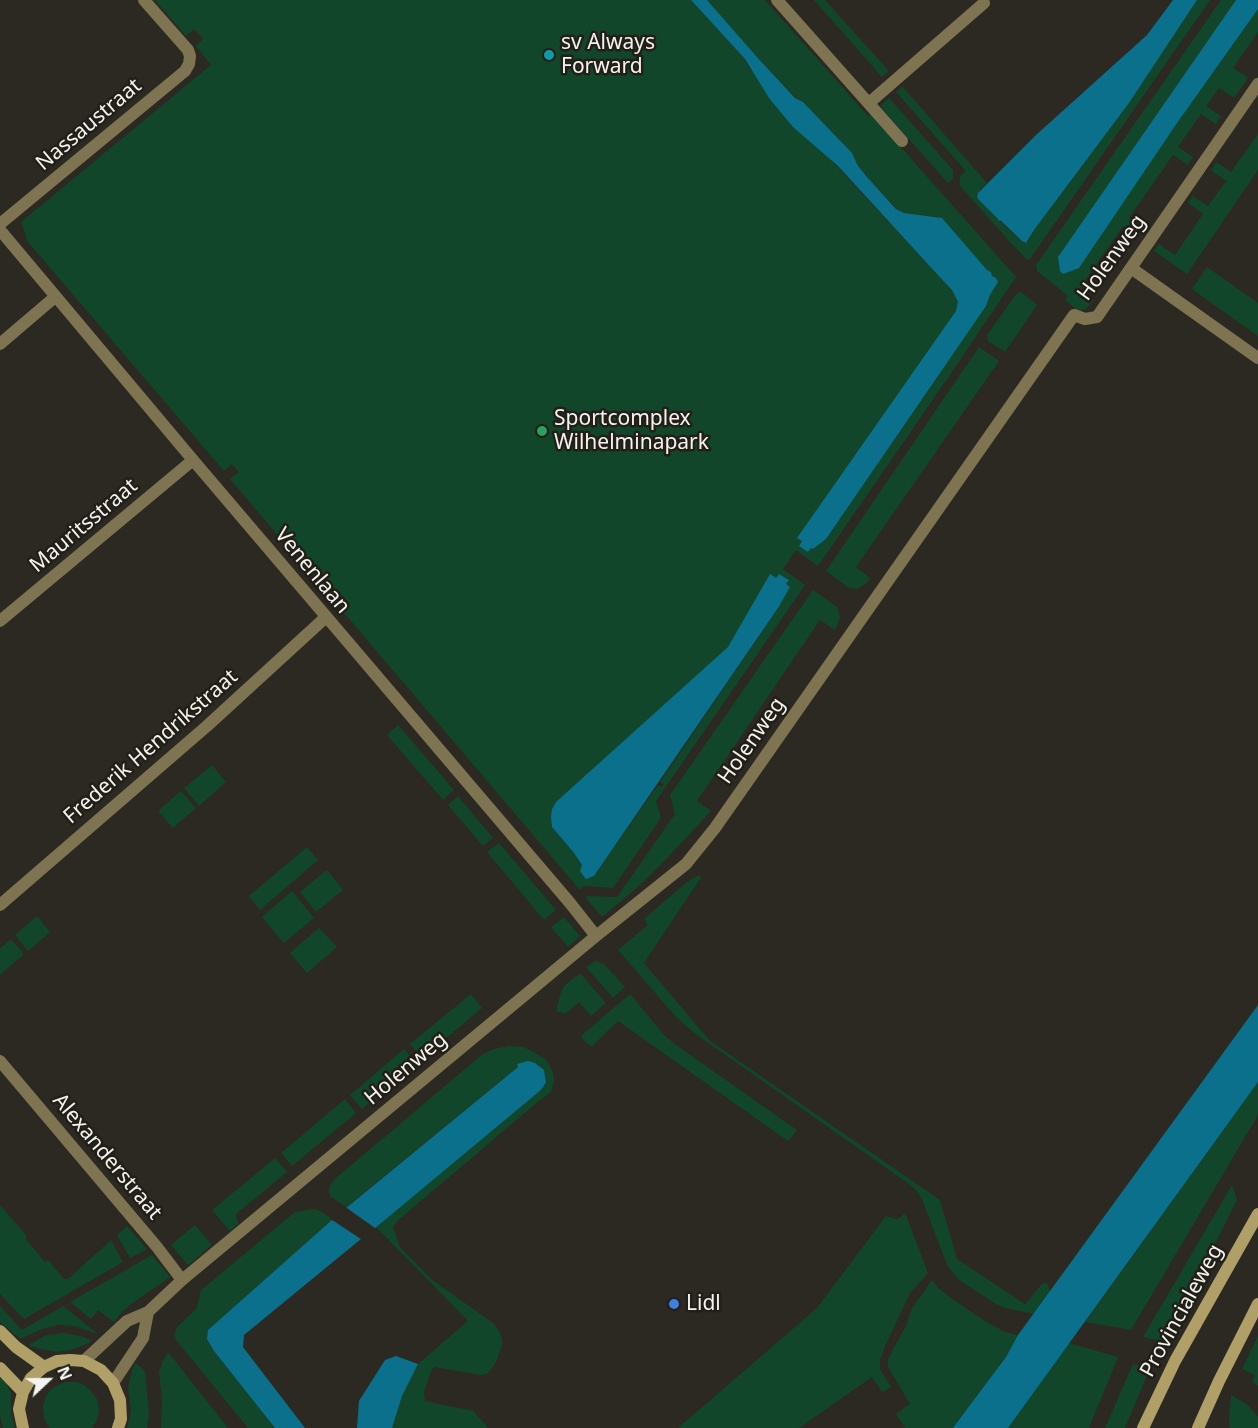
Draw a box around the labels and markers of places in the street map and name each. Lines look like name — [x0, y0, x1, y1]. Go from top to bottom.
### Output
place label: sv Always Forward — [561, 30, 655, 80]
marker: sv Always Forward — [542, 48, 556, 62]
place label: Sportcomplex Wilhelminapark — [554, 406, 709, 456]
marker: Sportcomplex Wilhelminapark — [535, 424, 549, 438]
place label: Lidl — [686, 1291, 721, 1317]
marker: Lidl — [667, 1297, 681, 1311]

